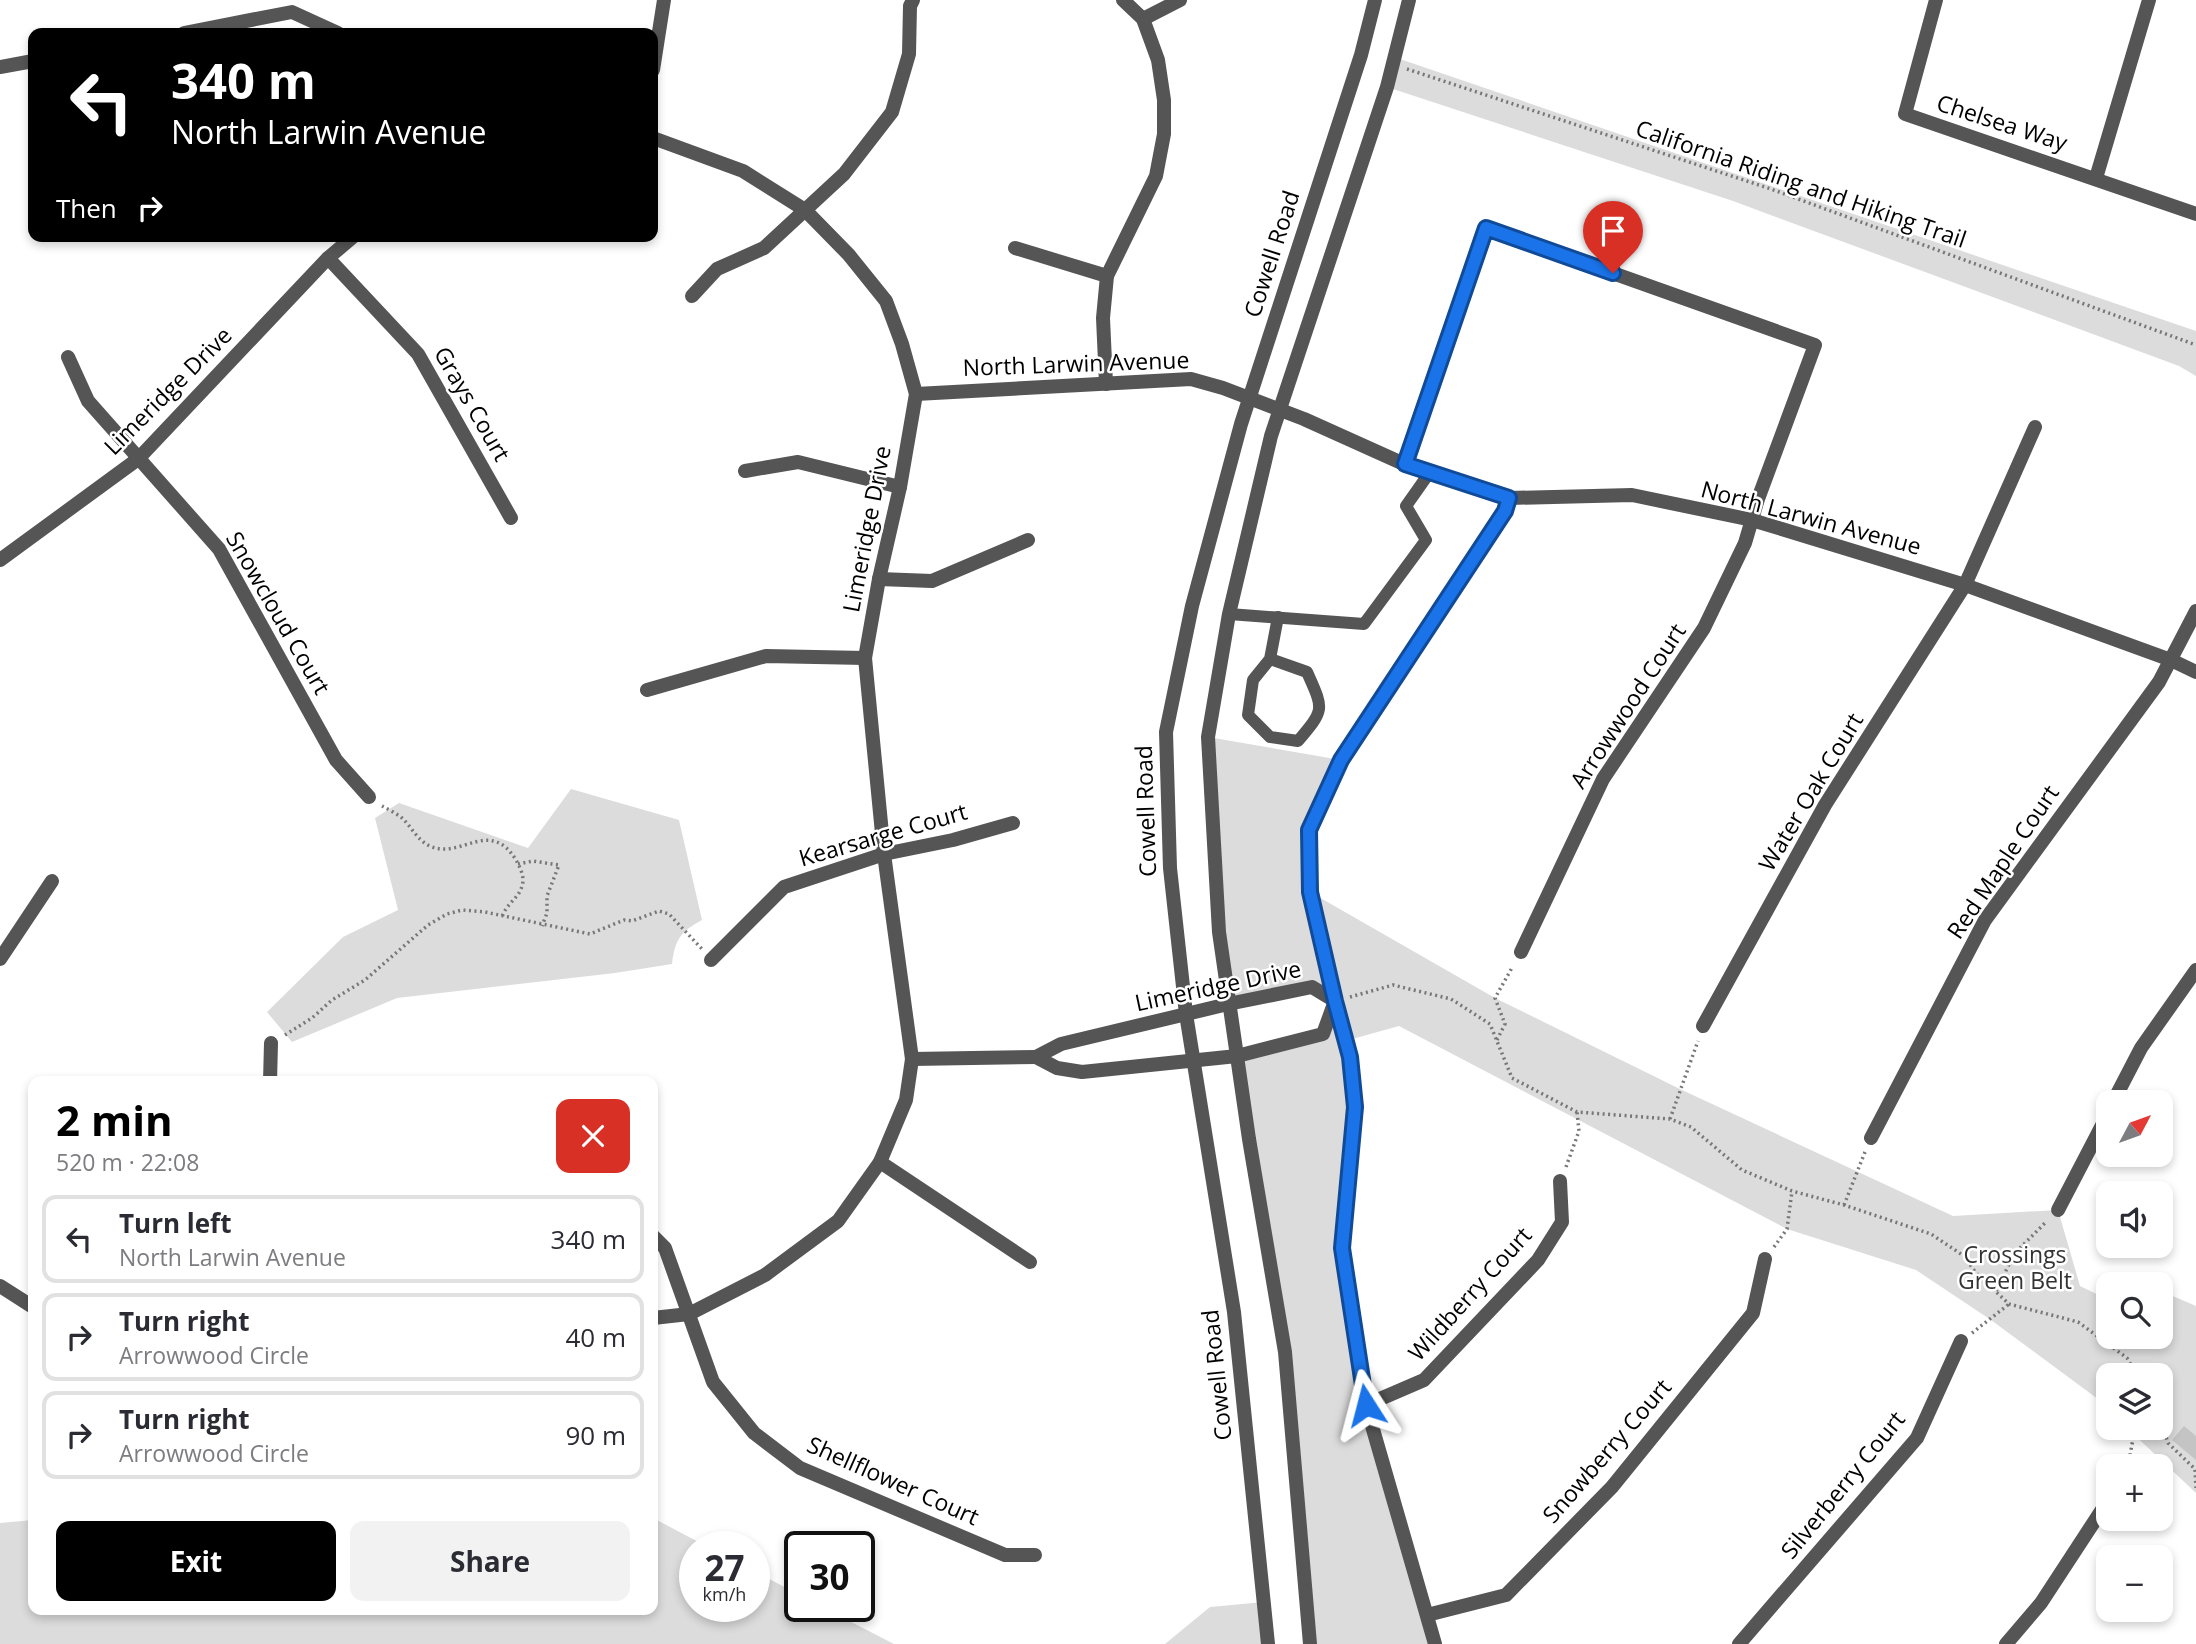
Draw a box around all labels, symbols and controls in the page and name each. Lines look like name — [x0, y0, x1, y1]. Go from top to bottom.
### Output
text: 340 m — [171, 47, 316, 113]
icon: left — [56, 56, 147, 147]
street label: Chelsea Way — [1933, 86, 2072, 158]
text: North Larwin Avenue — [171, 110, 487, 153]
street label: California Riding and Hiking Trail — [1632, 111, 1971, 255]
street label: Cowell Road — [1236, 186, 1307, 321]
icon: right — [131, 189, 169, 227]
text: Then — [56, 190, 117, 226]
pin — [1583, 201, 1643, 273]
icon: arrive — [1594, 212, 1632, 250]
street label: Limeridge Drive — [96, 319, 238, 461]
street label: Grays Court — [427, 340, 519, 467]
street label: North Larwin Avenue — [962, 343, 1190, 383]
street label: Limeridge Drive — [834, 443, 898, 615]
street label: North Larwin Avenue — [1698, 472, 1925, 562]
street label: Snowcloud Court — [219, 525, 339, 700]
street label: Arrowwood Court — [1562, 617, 1692, 794]
street label: Water Oak Court — [1750, 706, 1870, 877]
street label: Cowell Road — [1127, 745, 1163, 877]
street label: Red Maple Court — [1939, 778, 2066, 945]
street label: Kearsarge Court — [795, 795, 971, 873]
street label: Limeridge Drive — [1132, 952, 1304, 1018]
north arrow — [2096, 1090, 2174, 1167]
map controls — [2096, 1090, 2173, 1622]
text: 2 min — [56, 1091, 173, 1148]
button: close — [556, 1099, 630, 1173]
text: 520 m · 22:08 — [56, 1146, 199, 1178]
button: sound — [2096, 1181, 2173, 1258]
text: Turn left — [119, 1205, 231, 1241]
street label: Wildberry Court — [1400, 1219, 1538, 1367]
icon: left — [60, 1220, 98, 1258]
text: 340 m — [551, 1221, 626, 1257]
park label: Crossings Green Belt — [1958, 1238, 2072, 1296]
text: North Larwin Avenue — [119, 1241, 346, 1273]
button: search — [2096, 1272, 2173, 1349]
text: Turn right — [119, 1303, 250, 1339]
street label: Cowell Road — [1193, 1308, 1239, 1442]
icon: right — [60, 1318, 98, 1356]
text: 40 m — [565, 1319, 626, 1355]
text: Arrowwood Circle — [119, 1339, 309, 1371]
button: layers — [2096, 1363, 2173, 1440]
position arrow — [1329, 1368, 1403, 1442]
street label: Snowberry Court — [1535, 1371, 1678, 1529]
text: Turn right — [119, 1401, 250, 1437]
street label: Silverberry Court — [1773, 1404, 1912, 1565]
icon: right — [60, 1416, 98, 1454]
text: 90 m — [565, 1417, 626, 1453]
street label: Shellflower Court — [803, 1428, 984, 1532]
text: Arrowwood Circle — [119, 1437, 309, 1469]
button: + — [2096, 1454, 2173, 1531]
button: Exit — [56, 1521, 336, 1601]
button: Share — [350, 1521, 630, 1601]
speed limit sign: 30 — [784, 1531, 875, 1622]
text: 27 — [704, 1544, 745, 1591]
button: − — [2096, 1545, 2173, 1622]
text: km/h — [703, 1582, 746, 1606]

